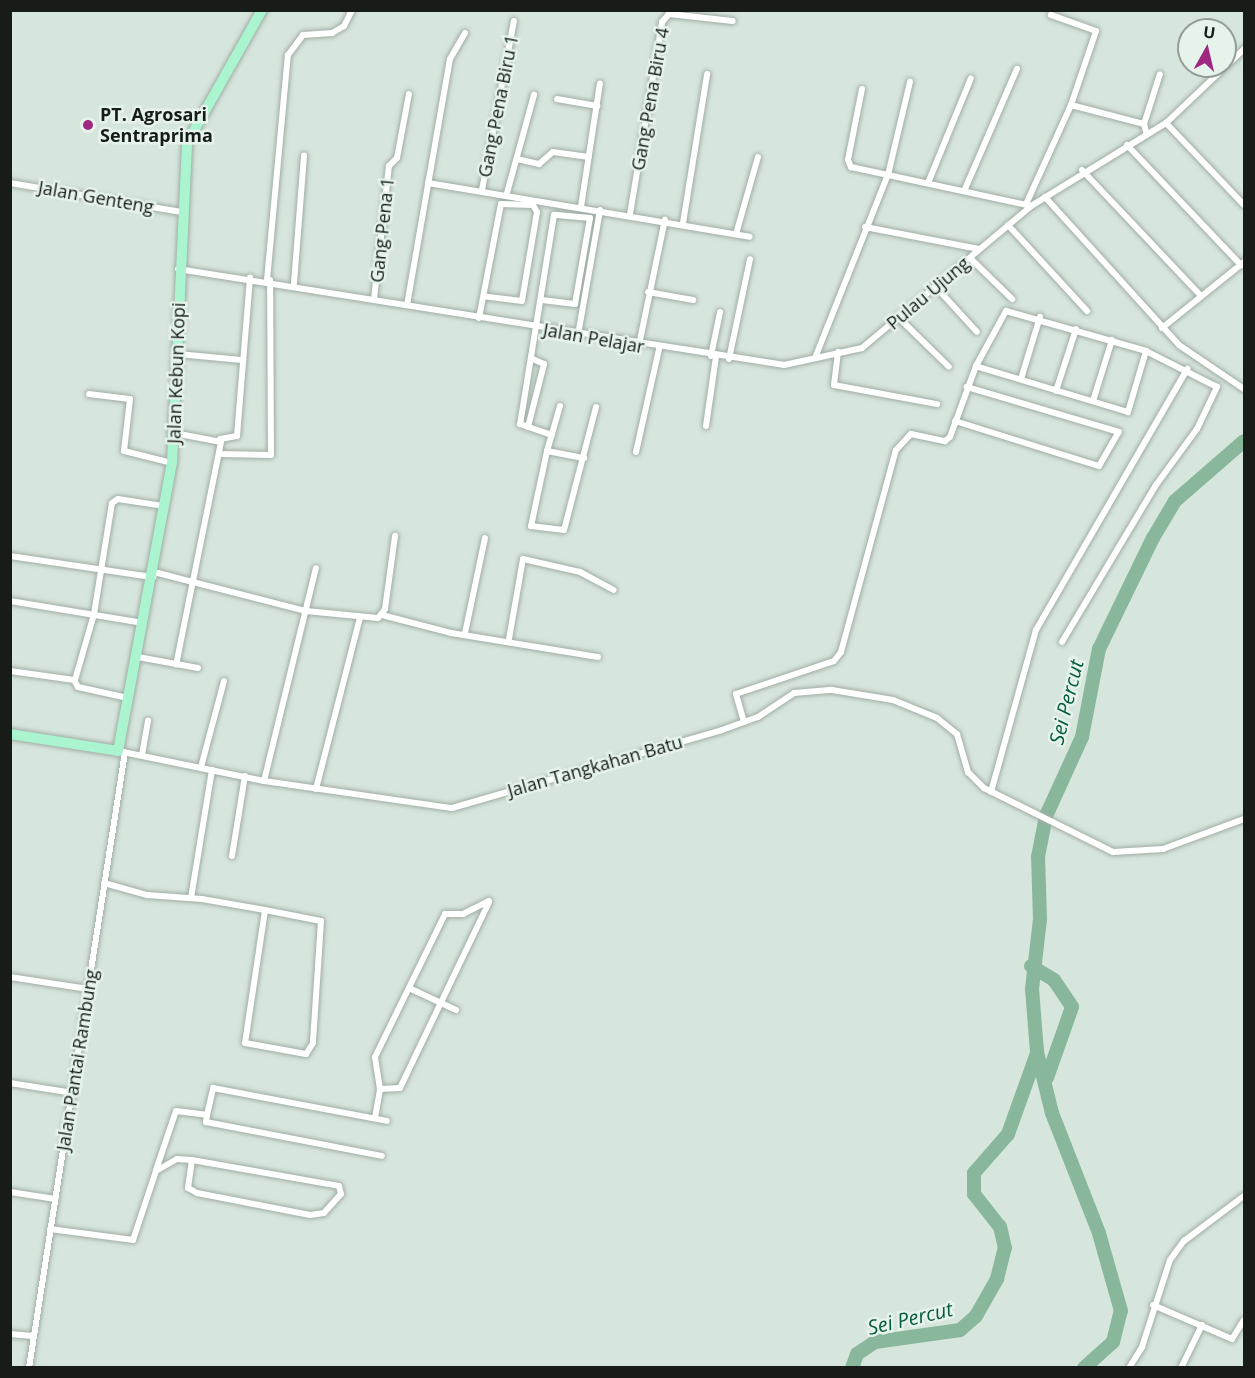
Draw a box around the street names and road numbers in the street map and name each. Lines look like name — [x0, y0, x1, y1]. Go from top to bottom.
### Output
street label: Gang Pena Biru 4 — [627, 26, 673, 172]
street label: Gang Pena Biru 1 — [474, 33, 522, 179]
street label: Jalan Genteng — [37, 176, 155, 218]
street label: Gang Pena 1 — [366, 176, 398, 284]
street label: Pulau Ujung — [882, 252, 974, 334]
street label: Jalan Kebun Kopi — [163, 302, 189, 444]
street label: Jalan Pelajar — [542, 318, 646, 358]
street label: Jalan Tangkahan Batu — [505, 731, 685, 801]
street label: Jalan Pantai Rambung — [52, 968, 102, 1152]

